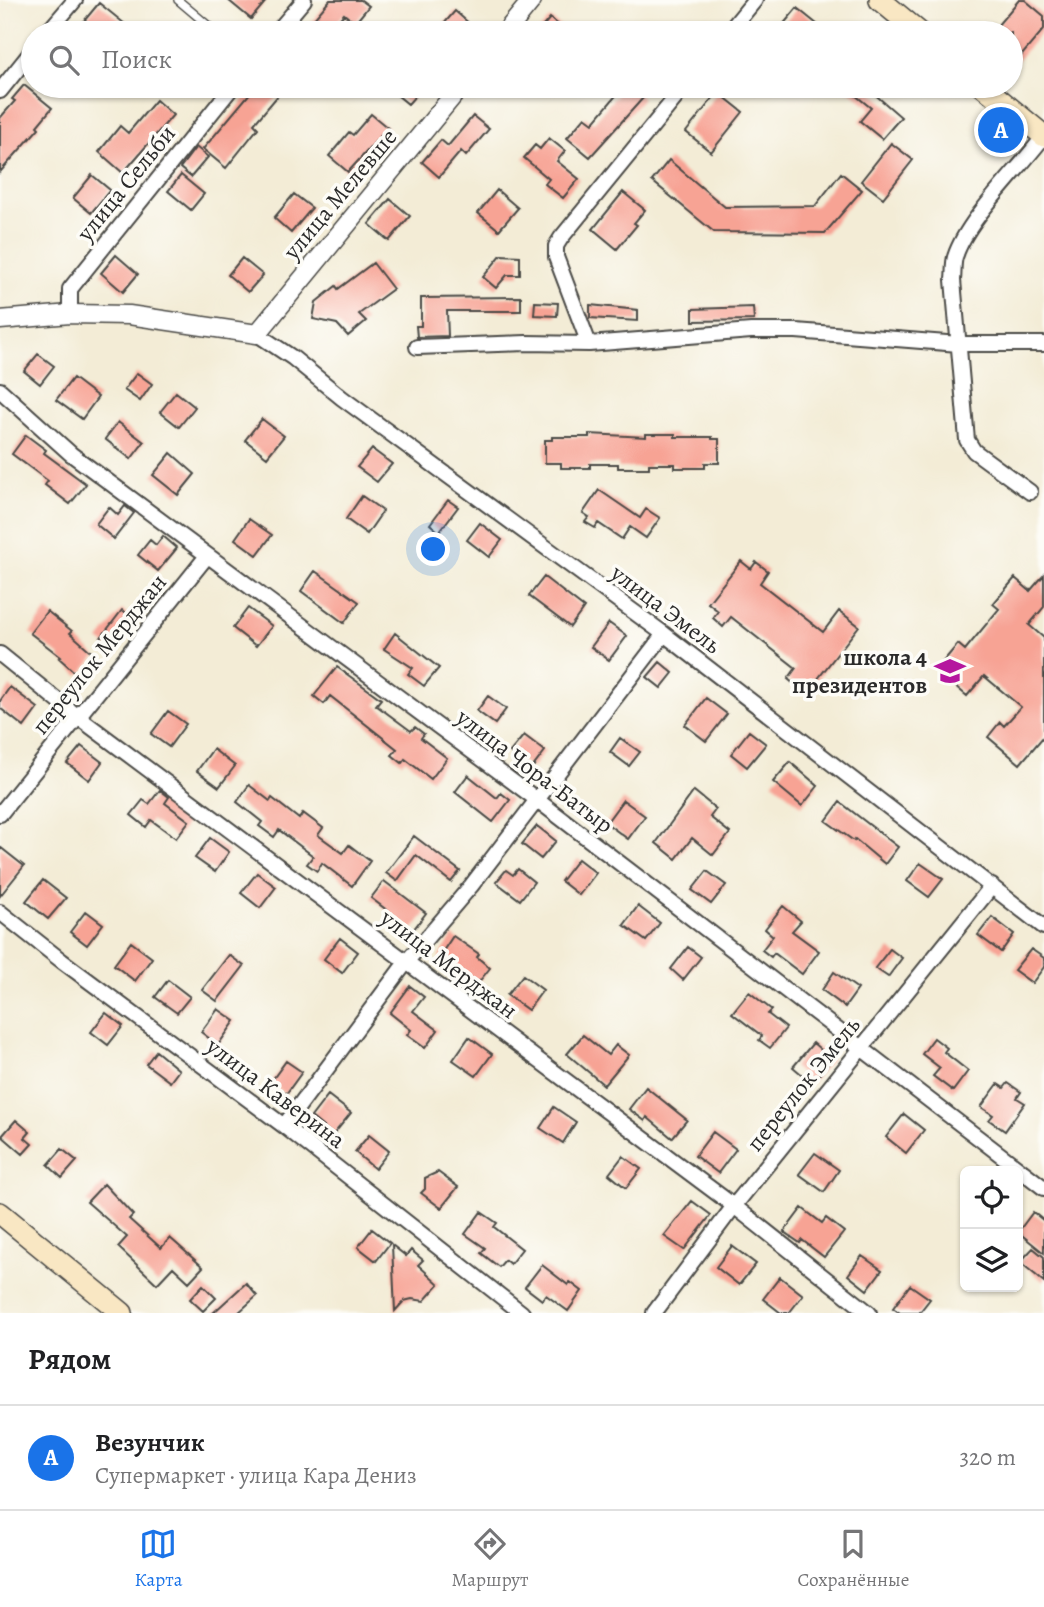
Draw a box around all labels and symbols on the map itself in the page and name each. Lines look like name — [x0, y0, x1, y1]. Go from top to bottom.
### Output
pin: A — [978, 104, 1024, 156]
street label: улица Сельби — [69, 118, 183, 248]
street label: улица Мелевше — [275, 122, 404, 267]
your location — [416, 532, 450, 566]
street label: улица Эмель — [604, 556, 728, 661]
street label: переулок Мерджан — [24, 567, 174, 741]
place label: школа 4 президентов — [792, 641, 927, 701]
school or university icon: школа 4 президентов — [933, 654, 967, 688]
street label: улица Чора-Батыр — [449, 701, 620, 841]
street label: улица Мерджан — [373, 901, 524, 1026]
street label: переулок Эмель — [739, 1010, 868, 1158]
street label: улица Каверина — [199, 1030, 352, 1156]

